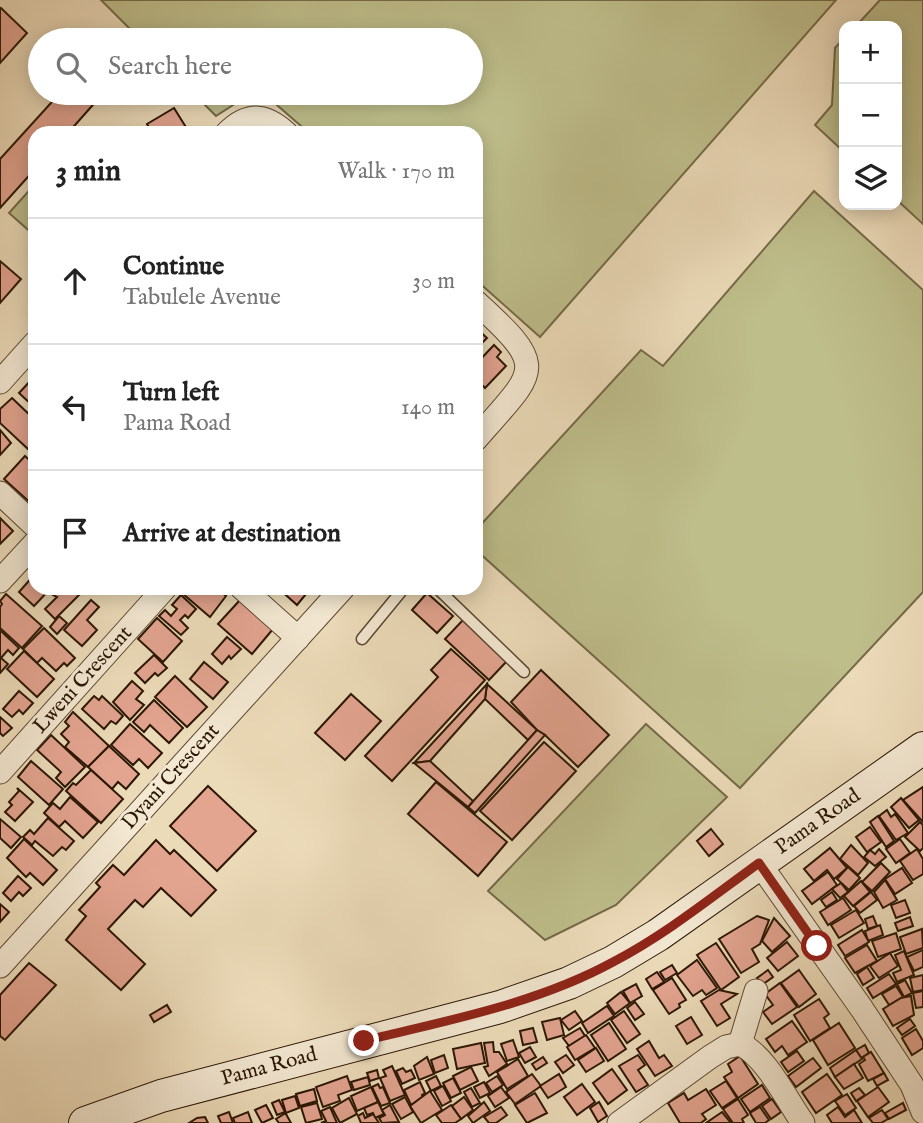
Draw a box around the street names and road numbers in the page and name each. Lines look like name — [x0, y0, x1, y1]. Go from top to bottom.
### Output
street label: Lweni Crescent — [27, 620, 139, 740]
street label: Dyani Crescent — [116, 718, 226, 836]
street label: Pama Road — [770, 782, 867, 861]
street label: Pama Road — [218, 1041, 321, 1093]

